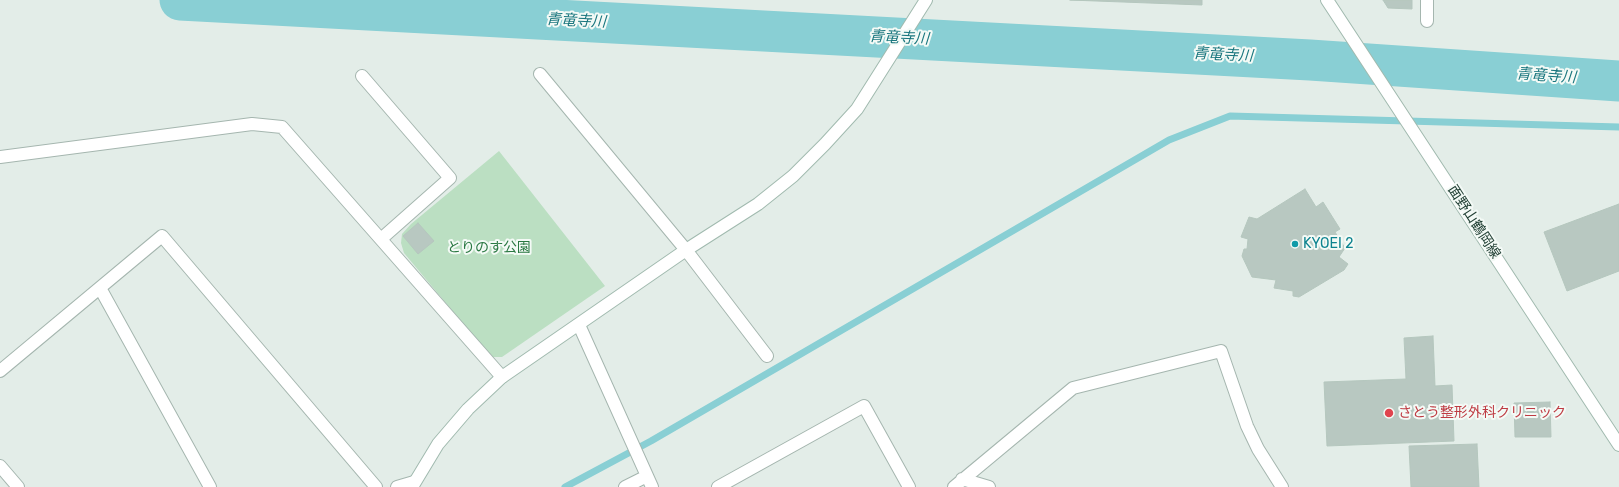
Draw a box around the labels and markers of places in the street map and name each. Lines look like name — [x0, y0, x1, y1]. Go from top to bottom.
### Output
place label: KYOEI 2 — [1303, 236, 1353, 252]
marker: KYOEI 2 — [1290, 239, 1300, 249]
place label: さとう整形外科クリニック — [1398, 405, 1566, 421]
marker: さとう整形外科クリニック — [1383, 407, 1395, 419]

